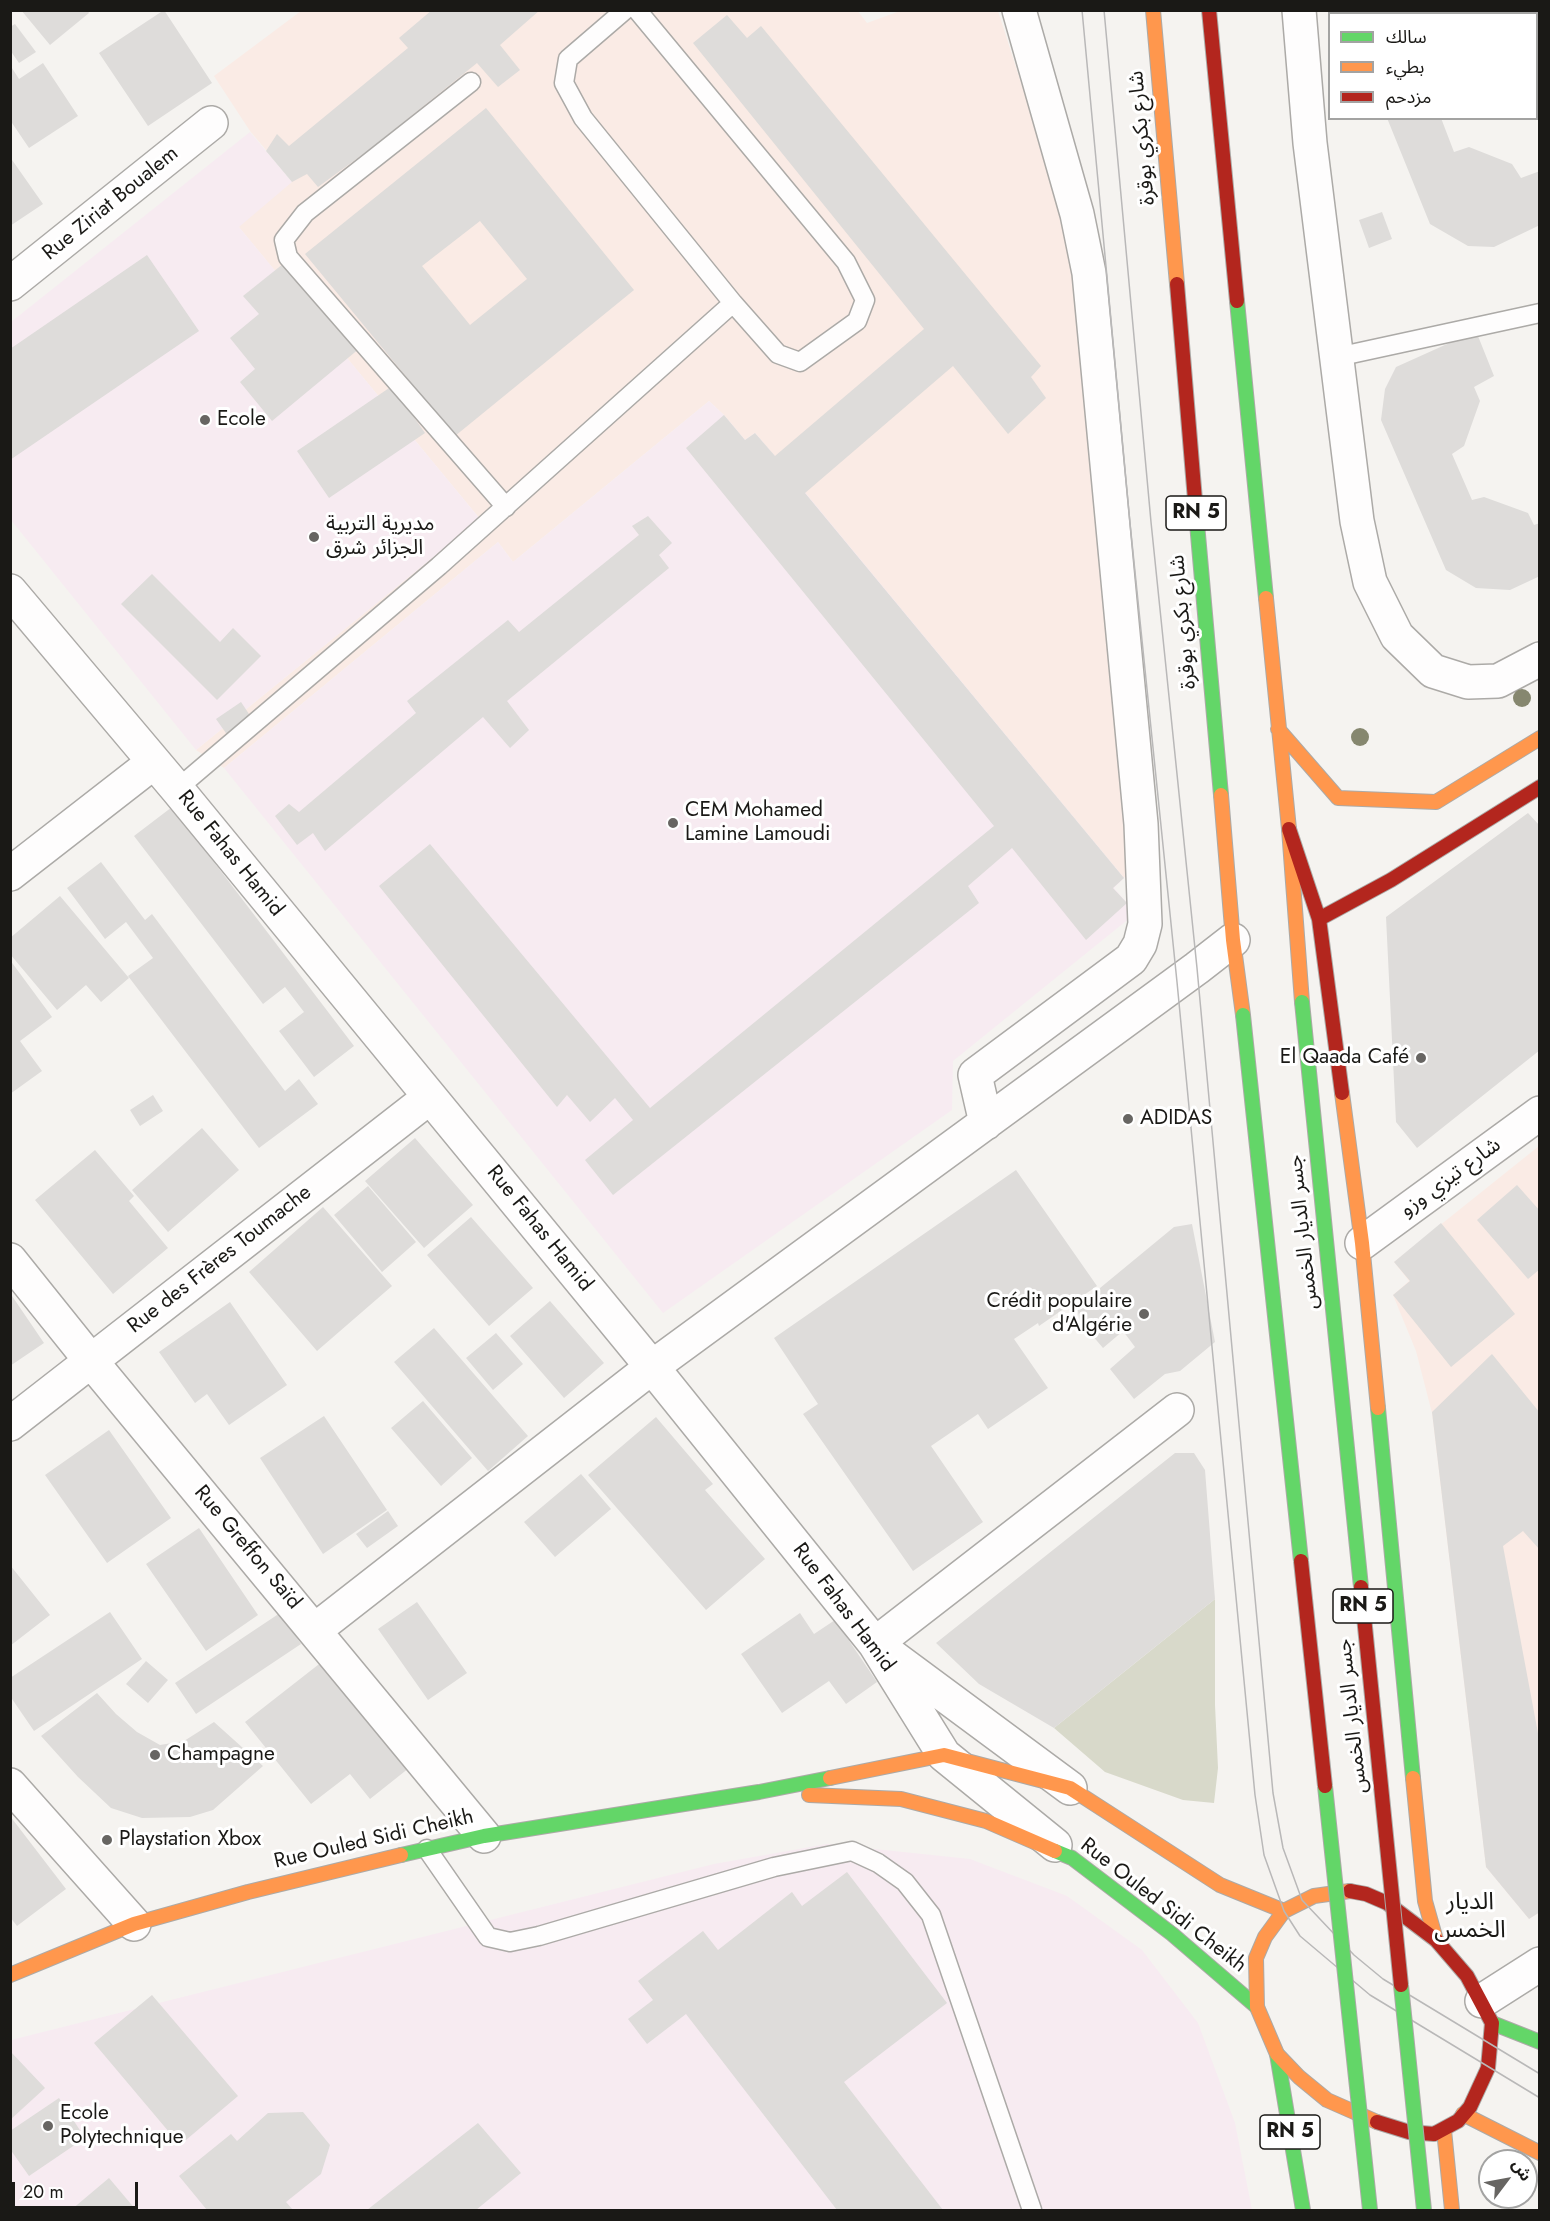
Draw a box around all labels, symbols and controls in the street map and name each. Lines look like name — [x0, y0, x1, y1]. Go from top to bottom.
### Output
legend — [1328, 12, 1538, 120]
text: سالك — [1386, 24, 1427, 50]
text: بطيء — [1386, 54, 1424, 80]
street label: شارع بكري بوقرة — [1125, 70, 1161, 206]
text: مزدحم — [1386, 84, 1431, 110]
street label: Rue Ziriat Boualem — [38, 142, 184, 266]
place label: Ecole — [217, 407, 266, 433]
marker: Ecole — [198, 413, 212, 427]
road number: RN 5 — [1166, 496, 1226, 530]
place label: مديرية التربية الجزائر شرق — [326, 512, 435, 562]
marker: مديرية التربية الجزائر شرق — [307, 530, 321, 544]
street label: شارع بكري بوقرة — [1166, 554, 1202, 690]
street label: Rue Fahas Hamid — [172, 786, 288, 922]
place label: CEM Mohamed Lamine Lamoudi — [685, 798, 830, 848]
marker: CEM Mohamed Lamine Lamoudi — [666, 816, 680, 830]
place label: El Qaada Café — [1280, 1045, 1409, 1071]
marker: El Qaada Café — [1414, 1051, 1428, 1065]
place label: ADIDAS — [1140, 1106, 1212, 1132]
marker: ADIDAS — [1121, 1112, 1135, 1126]
street label: شارع تيزي وزو — [1396, 1133, 1506, 1223]
street label: جسر الديار الخمس — [1283, 1153, 1325, 1311]
street label: Rue Fahas Hamid — [481, 1161, 597, 1297]
street label: Rue des Frères Toumache — [123, 1180, 317, 1340]
place label: Crédit populaire d'Algérie — [987, 1289, 1132, 1339]
marker: Crédit populaire d'Algérie — [1137, 1307, 1151, 1321]
street label: Rue Greffon Saïd — [188, 1481, 306, 1615]
street label: Rue Fahas Hamid — [786, 1539, 900, 1677]
road number: RN 5 — [1333, 1589, 1393, 1623]
street label: جسر الديار الخمس — [1332, 1637, 1374, 1795]
place label: Champagne — [167, 1742, 275, 1768]
marker: Champagne — [148, 1748, 162, 1762]
street label: Rue Ouled Sidi Cheikh — [272, 1805, 476, 1875]
place label: Playstation Xbox — [119, 1827, 261, 1853]
marker: Playstation Xbox — [100, 1833, 114, 1847]
street label: Rue Ouled Sidi Cheikh — [1075, 1833, 1251, 1979]
district label: الديار الخمس — [1434, 1889, 1506, 1945]
place label: Ecole Polytechnique — [60, 2101, 184, 2151]
road number: RN 5 — [1260, 2115, 1320, 2149]
marker: Ecole Polytechnique — [41, 2119, 55, 2133]
north arrow — [1478, 2149, 1538, 2209]
text: ش — [1506, 2155, 1538, 2186]
scale bar — [15, 2170, 141, 2208]
text: 20 m — [23, 2179, 63, 2205]

